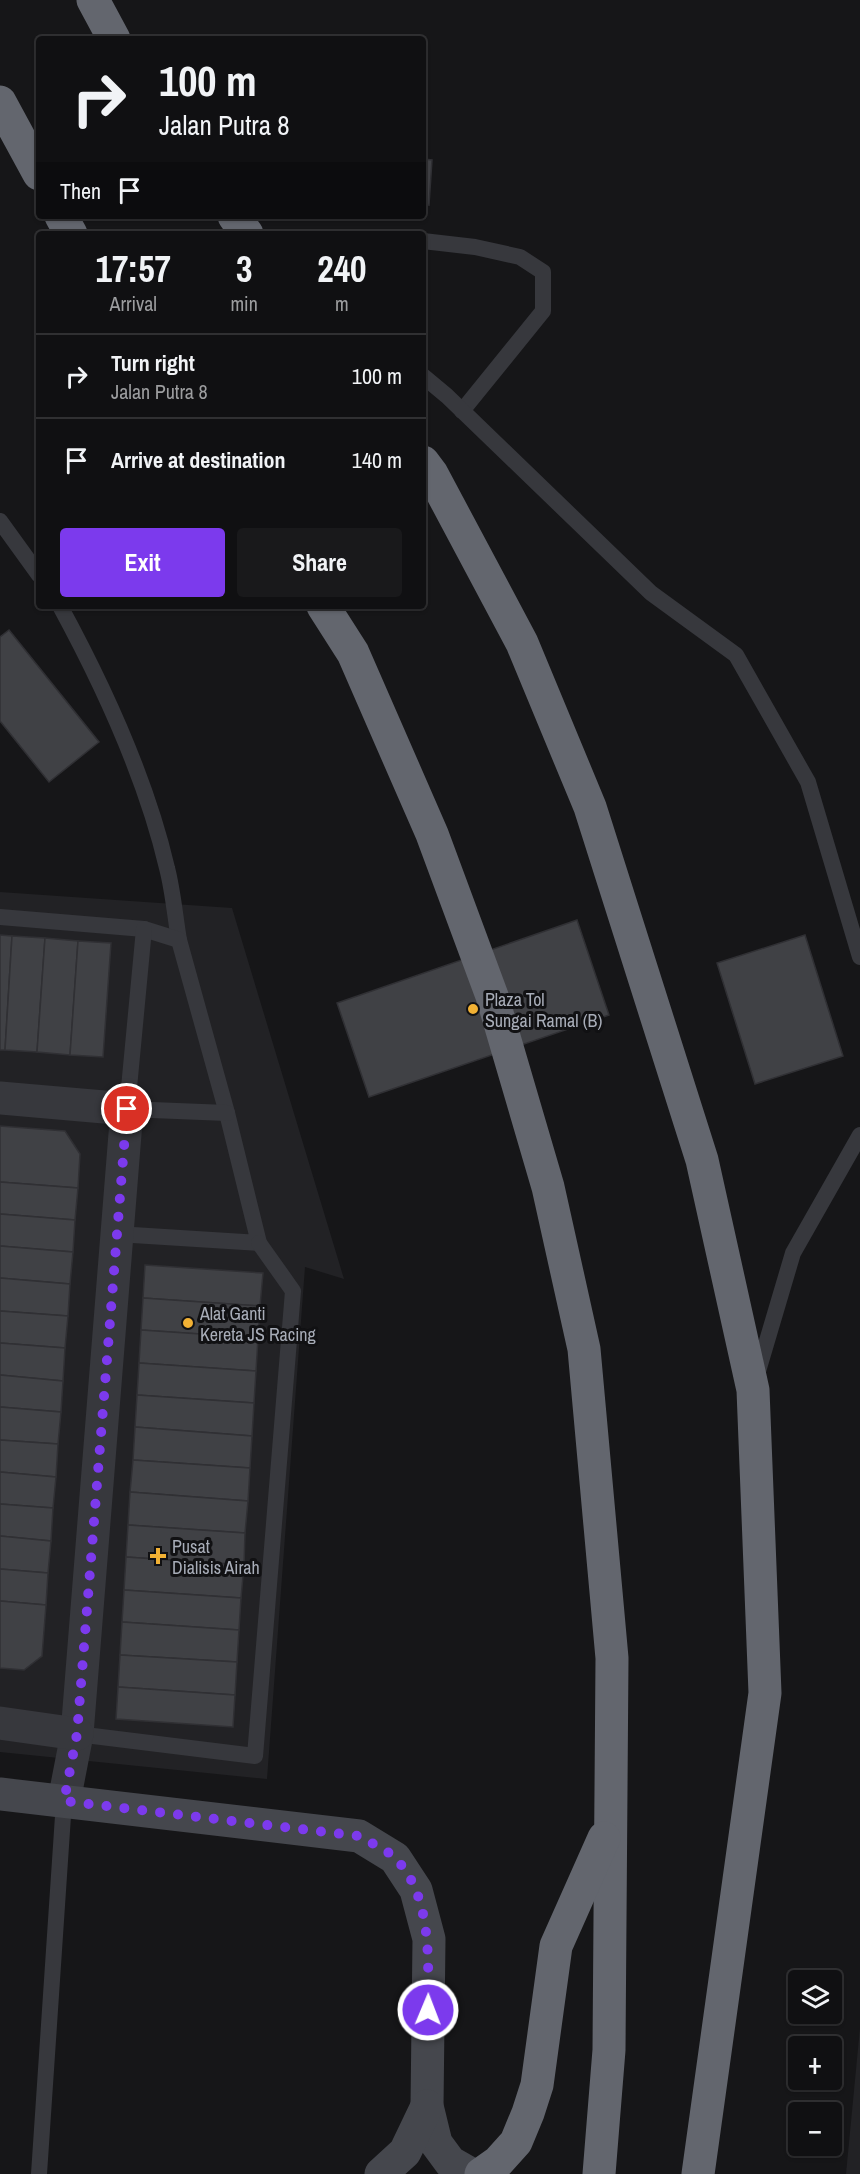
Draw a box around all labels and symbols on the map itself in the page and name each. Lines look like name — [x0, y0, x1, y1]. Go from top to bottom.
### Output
place label: Plaza Tol Sungai Ramal (B) — [485, 987, 602, 1033]
marker: Plaza Tol Sungai Ramal (B) — [466, 1002, 480, 1016]
pin — [101, 1083, 152, 1134]
place label: Alat Ganti Kereta JS Racing — [199, 1301, 316, 1347]
marker: Alat Ganti Kereta JS Racing — [181, 1316, 195, 1330]
place label: Pusat Dialisis Airah — [172, 1534, 260, 1580]
marker: Pusat Dialisis Airah — [149, 1547, 167, 1565]
position arrow — [396, 1978, 460, 2042]

